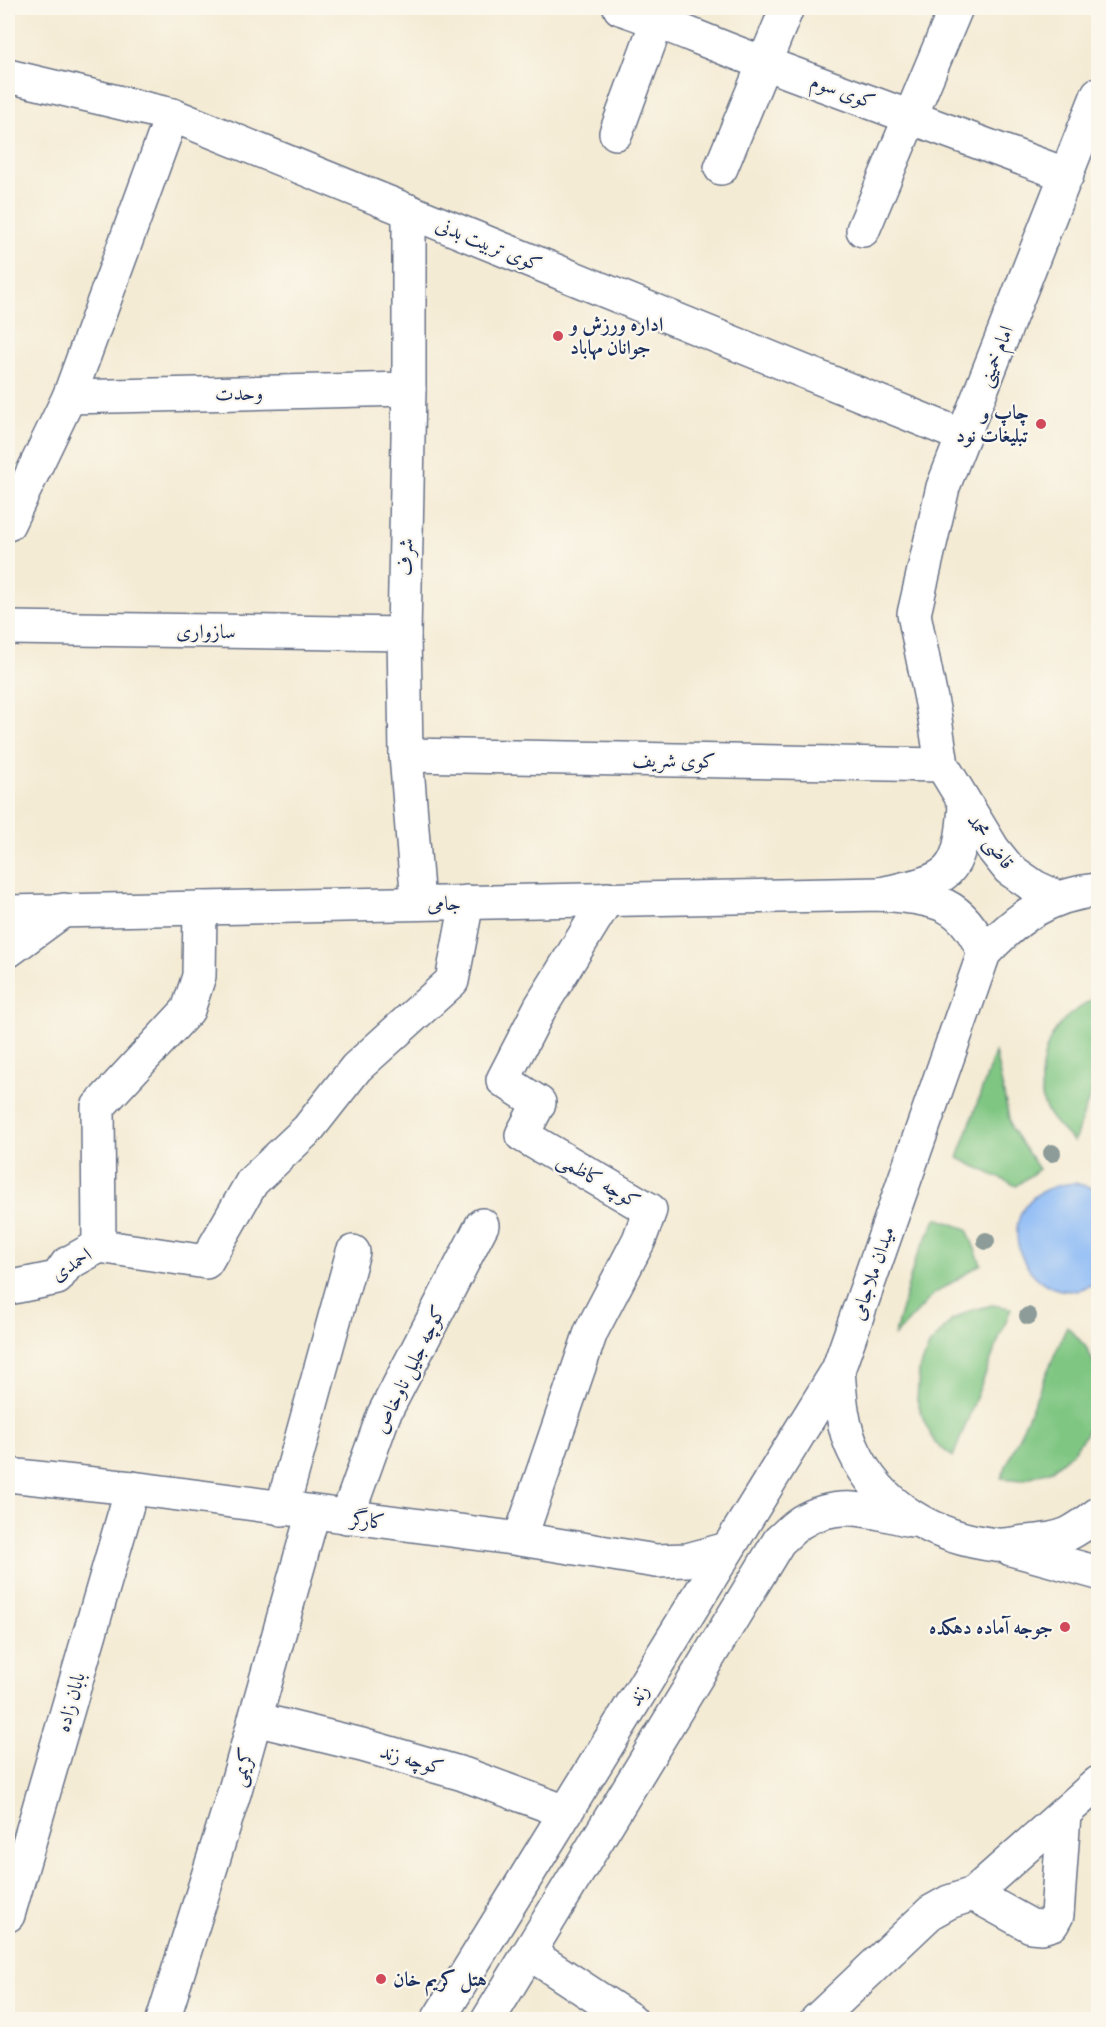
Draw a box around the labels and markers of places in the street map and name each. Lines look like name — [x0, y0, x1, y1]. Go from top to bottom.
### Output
place label: اداره ورزش و جوانان مهاباد — [568, 312, 663, 361]
marker: اداره ورزش و جوانان مهاباد — [551, 329, 565, 343]
place label: چاپ و تبلیغات نود — [956, 400, 1029, 448]
marker: چاپ و تبلیغات نود — [1034, 417, 1048, 431]
place label: جوجه آماده دهکده — [929, 1615, 1053, 1640]
marker: جوجه آماده دهکده — [1058, 1620, 1072, 1634]
place label: هتل کریم خان — [393, 1967, 487, 1997]
marker: هتل کریم خان — [374, 1972, 388, 1986]

